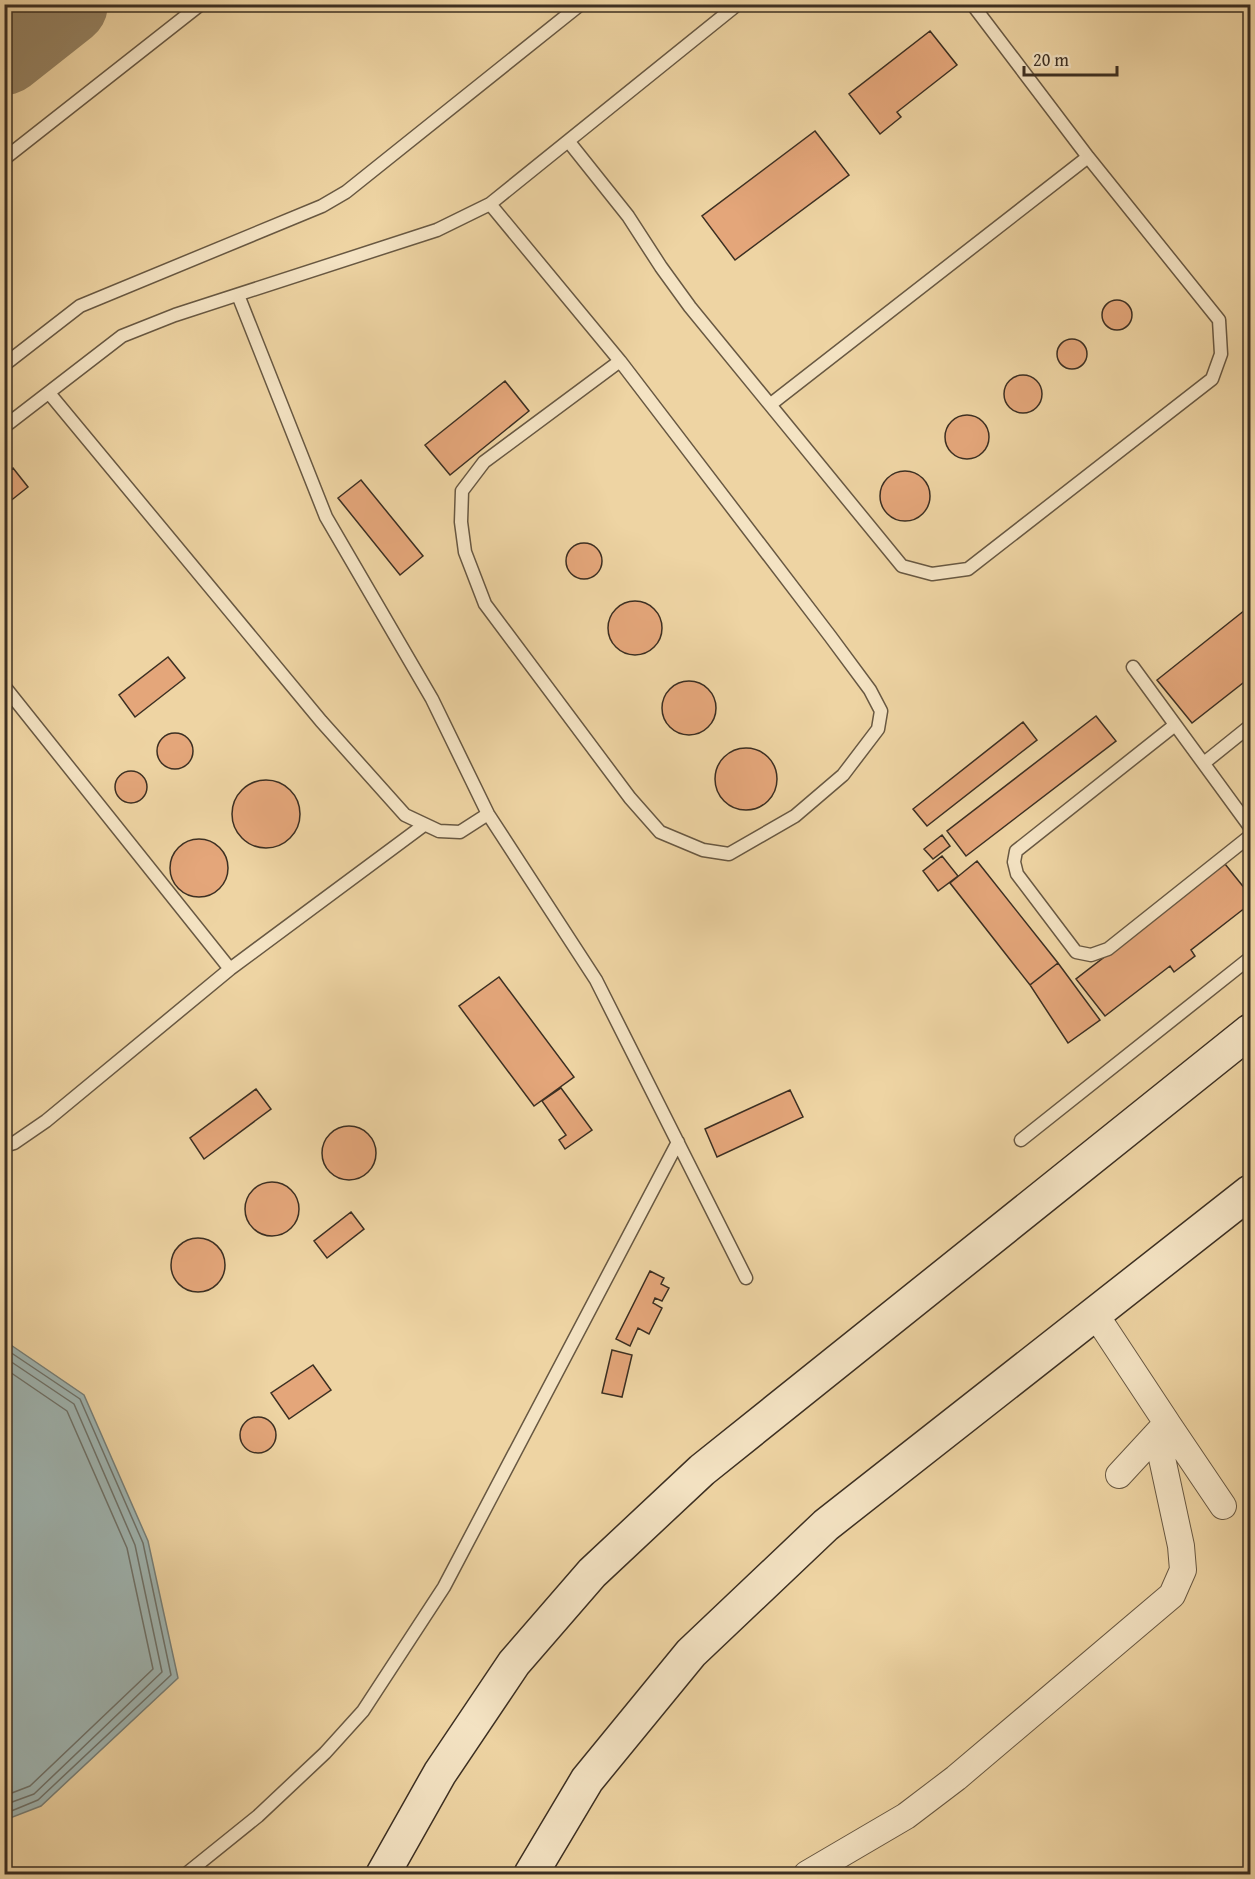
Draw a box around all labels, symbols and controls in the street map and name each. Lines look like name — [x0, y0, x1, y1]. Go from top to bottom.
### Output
scale bar — [1024, 39, 1117, 77]
text: 20 m — [1033, 46, 1069, 73]

